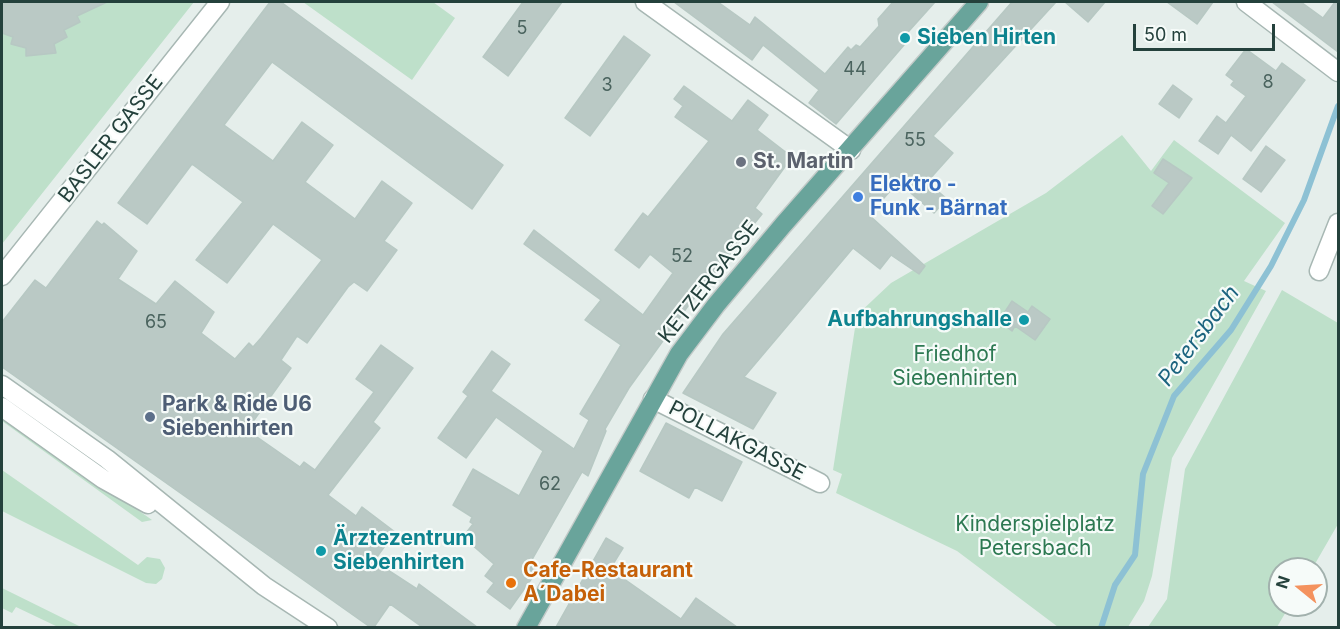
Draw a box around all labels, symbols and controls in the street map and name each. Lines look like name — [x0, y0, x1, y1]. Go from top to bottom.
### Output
scale bar — [1136, 12, 1278, 50]
house number: 5 — [517, 18, 527, 40]
text: 50 m — [1144, 24, 1187, 45]
place label: Sieben Hirten — [917, 25, 1056, 51]
marker: Sieben Hirten — [898, 31, 912, 45]
house number: 44 — [843, 59, 867, 81]
street label: BASLER GASSE — [53, 70, 169, 208]
house number: 8 — [1262, 72, 1274, 94]
house number: 3 — [601, 75, 613, 97]
house number: 55 — [904, 130, 926, 152]
place label: St. Martin — [753, 149, 854, 175]
marker: St. Martin — [734, 155, 748, 169]
place label: Elektro - Funk - Bärnat — [870, 172, 1007, 222]
marker: Elektro - Funk - Bärnat — [851, 190, 865, 204]
street label: KETZERGASSE — [653, 216, 765, 348]
house number: 52 — [671, 246, 693, 268]
water label: Petersbach — [1153, 281, 1245, 391]
place label: Aufbahrungshalle — [827, 307, 1012, 333]
house number: 65 — [145, 312, 167, 334]
marker: Aufbahrungshalle — [1017, 313, 1031, 327]
park label: Friedhof Siebenhirten — [892, 342, 1018, 392]
place label: Park & Ride U6 Siebenhirten — [162, 392, 312, 442]
street label: POLLAKGASSE — [664, 396, 810, 486]
marker: Park & Ride U6 Siebenhirten — [143, 410, 157, 424]
house number: 62 — [539, 474, 561, 496]
park label: Kinderspielplatz Petersbach — [955, 512, 1115, 562]
place label: Ärztezentrum Siebenhirten — [333, 526, 475, 576]
marker: Ärztezentrum Siebenhirten — [314, 544, 328, 558]
north arrow — [1268, 557, 1328, 617]
place label: Cafe-Restaurant A´Dabei — [523, 558, 693, 608]
text: N — [1271, 573, 1294, 591]
marker: Cafe-Restaurant A´Dabei — [504, 576, 518, 590]

